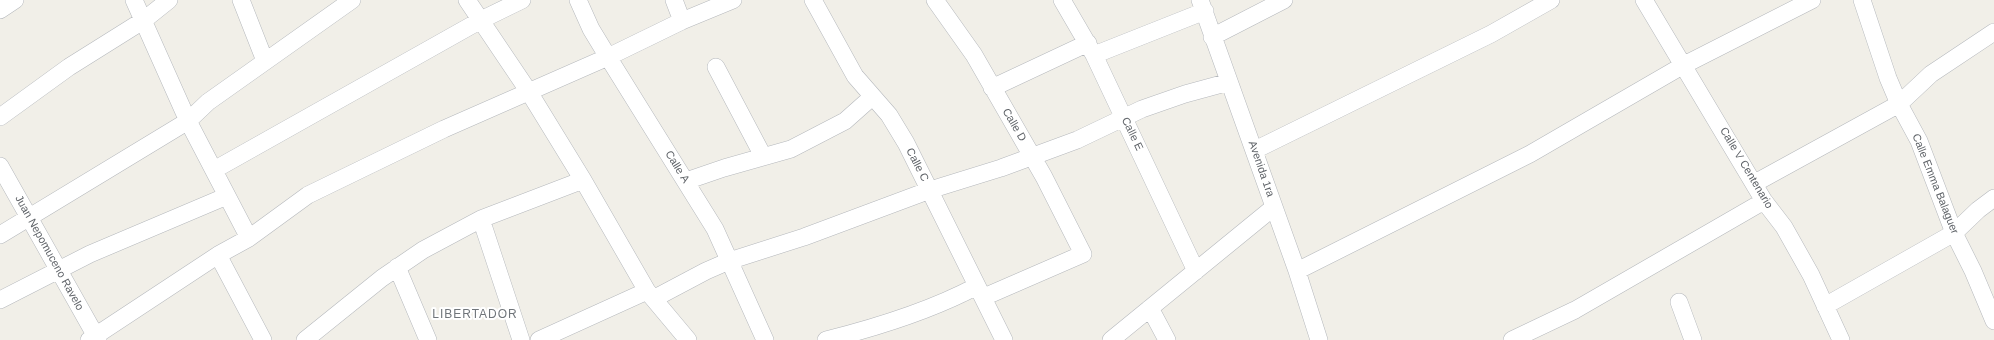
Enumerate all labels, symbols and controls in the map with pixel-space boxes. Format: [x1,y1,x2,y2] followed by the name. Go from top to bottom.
[999,106,1029,144] street label: Calle D
[1118,115,1146,153] street label: Calle E
[1717,125,1775,211] street label: Calle V Centenario
[1909,132,1961,236] street label: Calle Emma Balaguer
[1245,139,1277,199] street label: Avenida 1ra
[903,146,931,184] street label: Calle C
[662,148,692,186] street label: Calle A
[12,193,86,313] street label: Juan Nepomuceno Ravelo
[432,308,518,322] district label: LIBERTADOR

